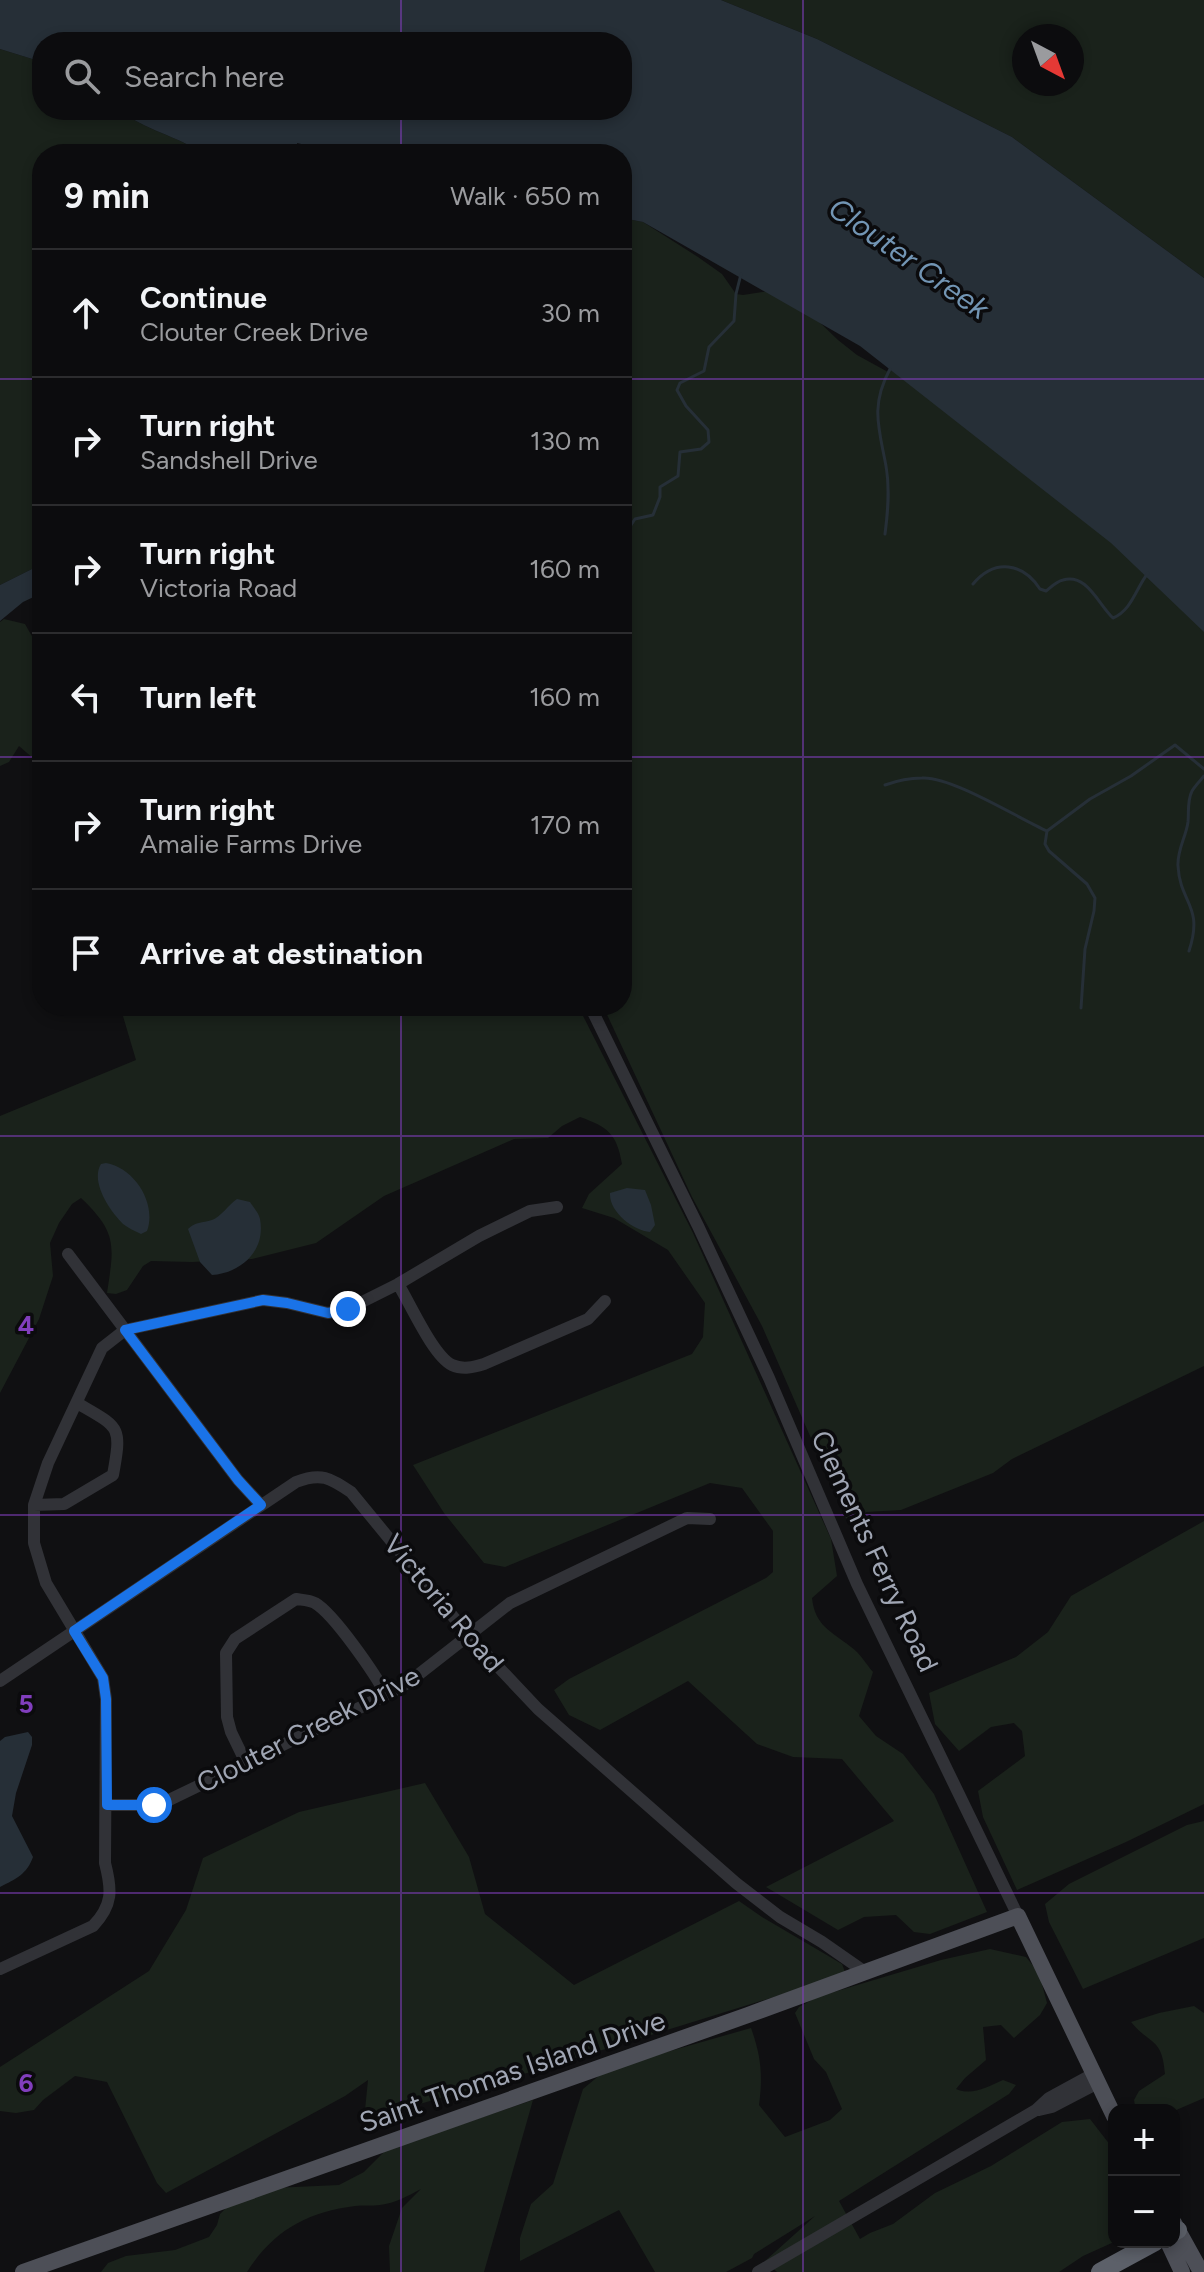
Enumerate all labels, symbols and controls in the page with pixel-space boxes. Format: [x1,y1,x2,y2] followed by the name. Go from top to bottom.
[1012,24,1084,96] north arrow
[32,32,632,120] search box
[60,54,104,98] icon: search
[124,58,284,95] text: Search here
[64,176,150,217] text: 9 min
[450,180,600,212] text: Walk · 650 m
[822,189,997,328] water label: Clouter Creek
[140,279,267,316] text: Continue
[64,291,108,335] icon: ahead
[541,297,600,329] text: 30 m
[140,316,368,348] text: Clouter Creek Drive
[140,407,275,444] text: Turn right
[64,419,108,463] icon: right
[530,425,600,457] text: 130 m
[140,444,318,476] text: Sandshell Drive
[140,535,275,572] text: Turn right
[64,547,108,591] icon: right
[529,553,600,585] text: 160 m
[140,572,297,604] text: Victoria Road
[64,675,108,719] icon: left
[140,679,257,716] text: Turn left
[529,681,600,713] text: 160 m
[140,791,275,828] text: Turn right
[64,803,108,847] icon: right
[530,809,600,841] text: 170 m
[140,828,362,860] text: Amalie Farms Drive
[64,931,108,975] icon: arrive
[140,935,423,972] text: Arrive at destination
[330,1291,366,1327] route end
[18,1309,34,1341] text: 4
[804,1425,946,1677] street label: Clements Ferry Road
[377,1527,511,1679] street label: Victoria Road
[191,1658,425,1800] street label: Clouter Creek Drive
[18,1688,34,1720] text: 5
[136,1787,172,1823] route start
[355,2003,669,2139] street label: Saint Thomas Island Drive
[18,2067,34,2099] text: 6
[1108,2104,1180,2248] map controls
[1108,2104,1180,2176] button: +
[1108,2176,1180,2248] button: −

